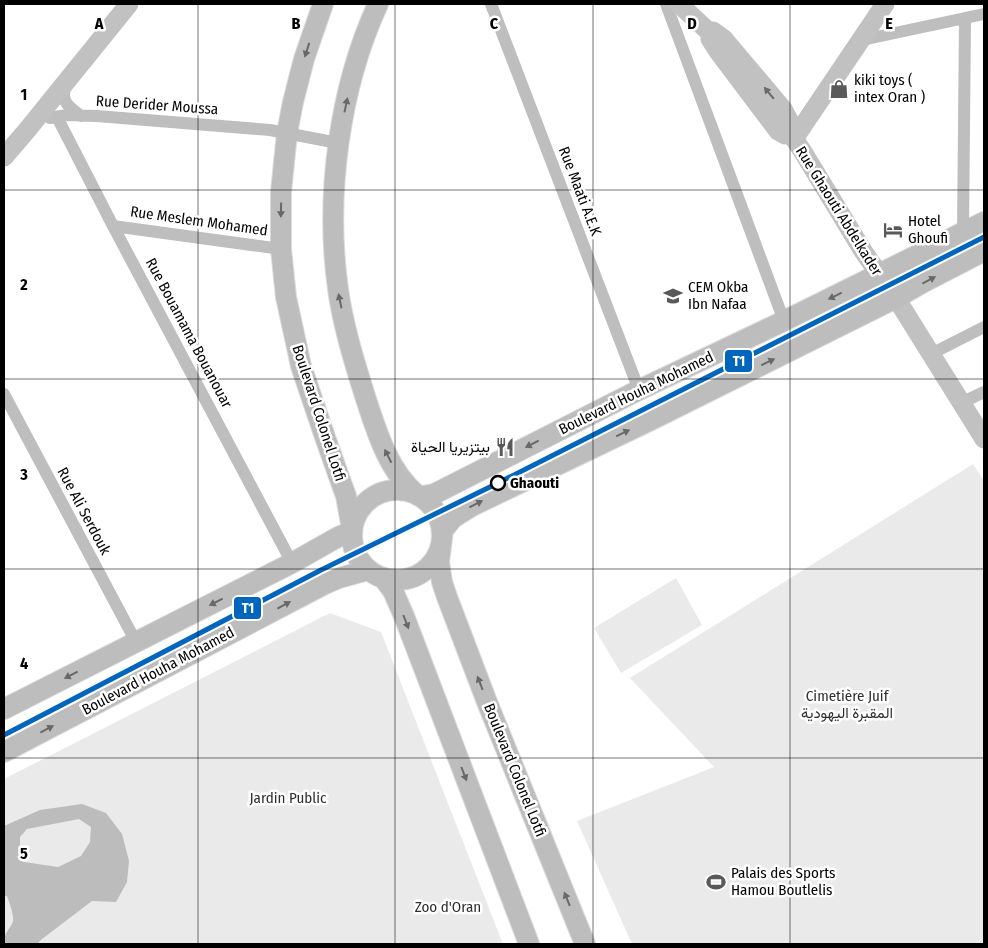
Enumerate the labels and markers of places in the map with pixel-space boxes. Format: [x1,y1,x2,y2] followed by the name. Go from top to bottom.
[854,71,925,106] place label: kiki toys ( intex Oran )
[828,78,850,100] shop icon: kiki toys ( intex Oran )
[908,212,948,247] place label: Hotel Ghoufi
[882,219,904,241] hotel icon: Hotel Ghoufi
[688,278,748,313] place label: CEM Okba Ibn Nafaa
[662,285,684,307] school or university icon: CEM Okba Ibn Nafaa
[494,436,516,458] restaurant icon: بيتزيريا الحياة
[411,438,490,456] place label: بيتزيريا الحياة
[510,474,559,492] place label: Ghaouti
[490,475,506,491] marker: Ghaouti
[731,864,835,899] place label: Palais des Sports Hamou Boutlelis
[705,871,727,893] sports icon: Palais des Sports Hamou Boutlelis

